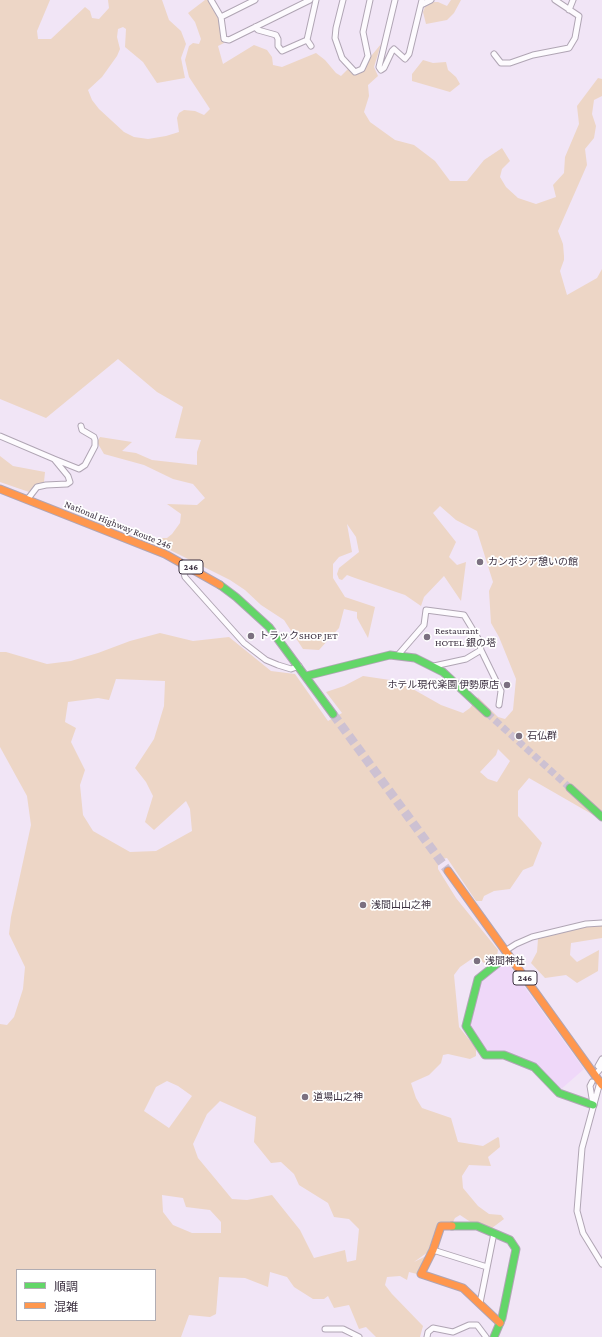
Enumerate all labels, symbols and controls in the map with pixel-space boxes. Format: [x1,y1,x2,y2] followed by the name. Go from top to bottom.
[63,498,173,552] street label: National Highway Route 246
[488,556,578,568] place label: カンボジア憩いの館
[475,557,485,567] marker: カンボジア憩いの館
[179,560,203,574] road number: 246
[435,625,496,648] place label: Restaurant HOTEL 銀の塔
[259,630,338,642] place label: トラックSHOP JET
[246,631,256,641] marker: トラックSHOP JET
[422,632,432,642] marker: Restaurant HOTEL 銀の塔
[387,679,499,691] place label: ホテル現代楽園 伊勢原店
[502,680,512,690] marker: ホテル現代楽園 伊勢原店
[527,730,557,742] place label: 石仏群
[514,731,524,741] marker: 石仏群
[371,899,431,911] place label: 浅間山山之神
[358,900,368,910] marker: 浅間山山之神
[485,955,525,967] place label: 浅間神社
[472,956,482,966] marker: 浅間神社
[513,971,537,985] road number: 246
[313,1091,363,1103] place label: 道場山之神
[300,1092,310,1102] marker: 道場山之神
[16,1269,156,1321] legend
[54,1280,78,1294] text: 順調
[54,1300,78,1314] text: 混雑

